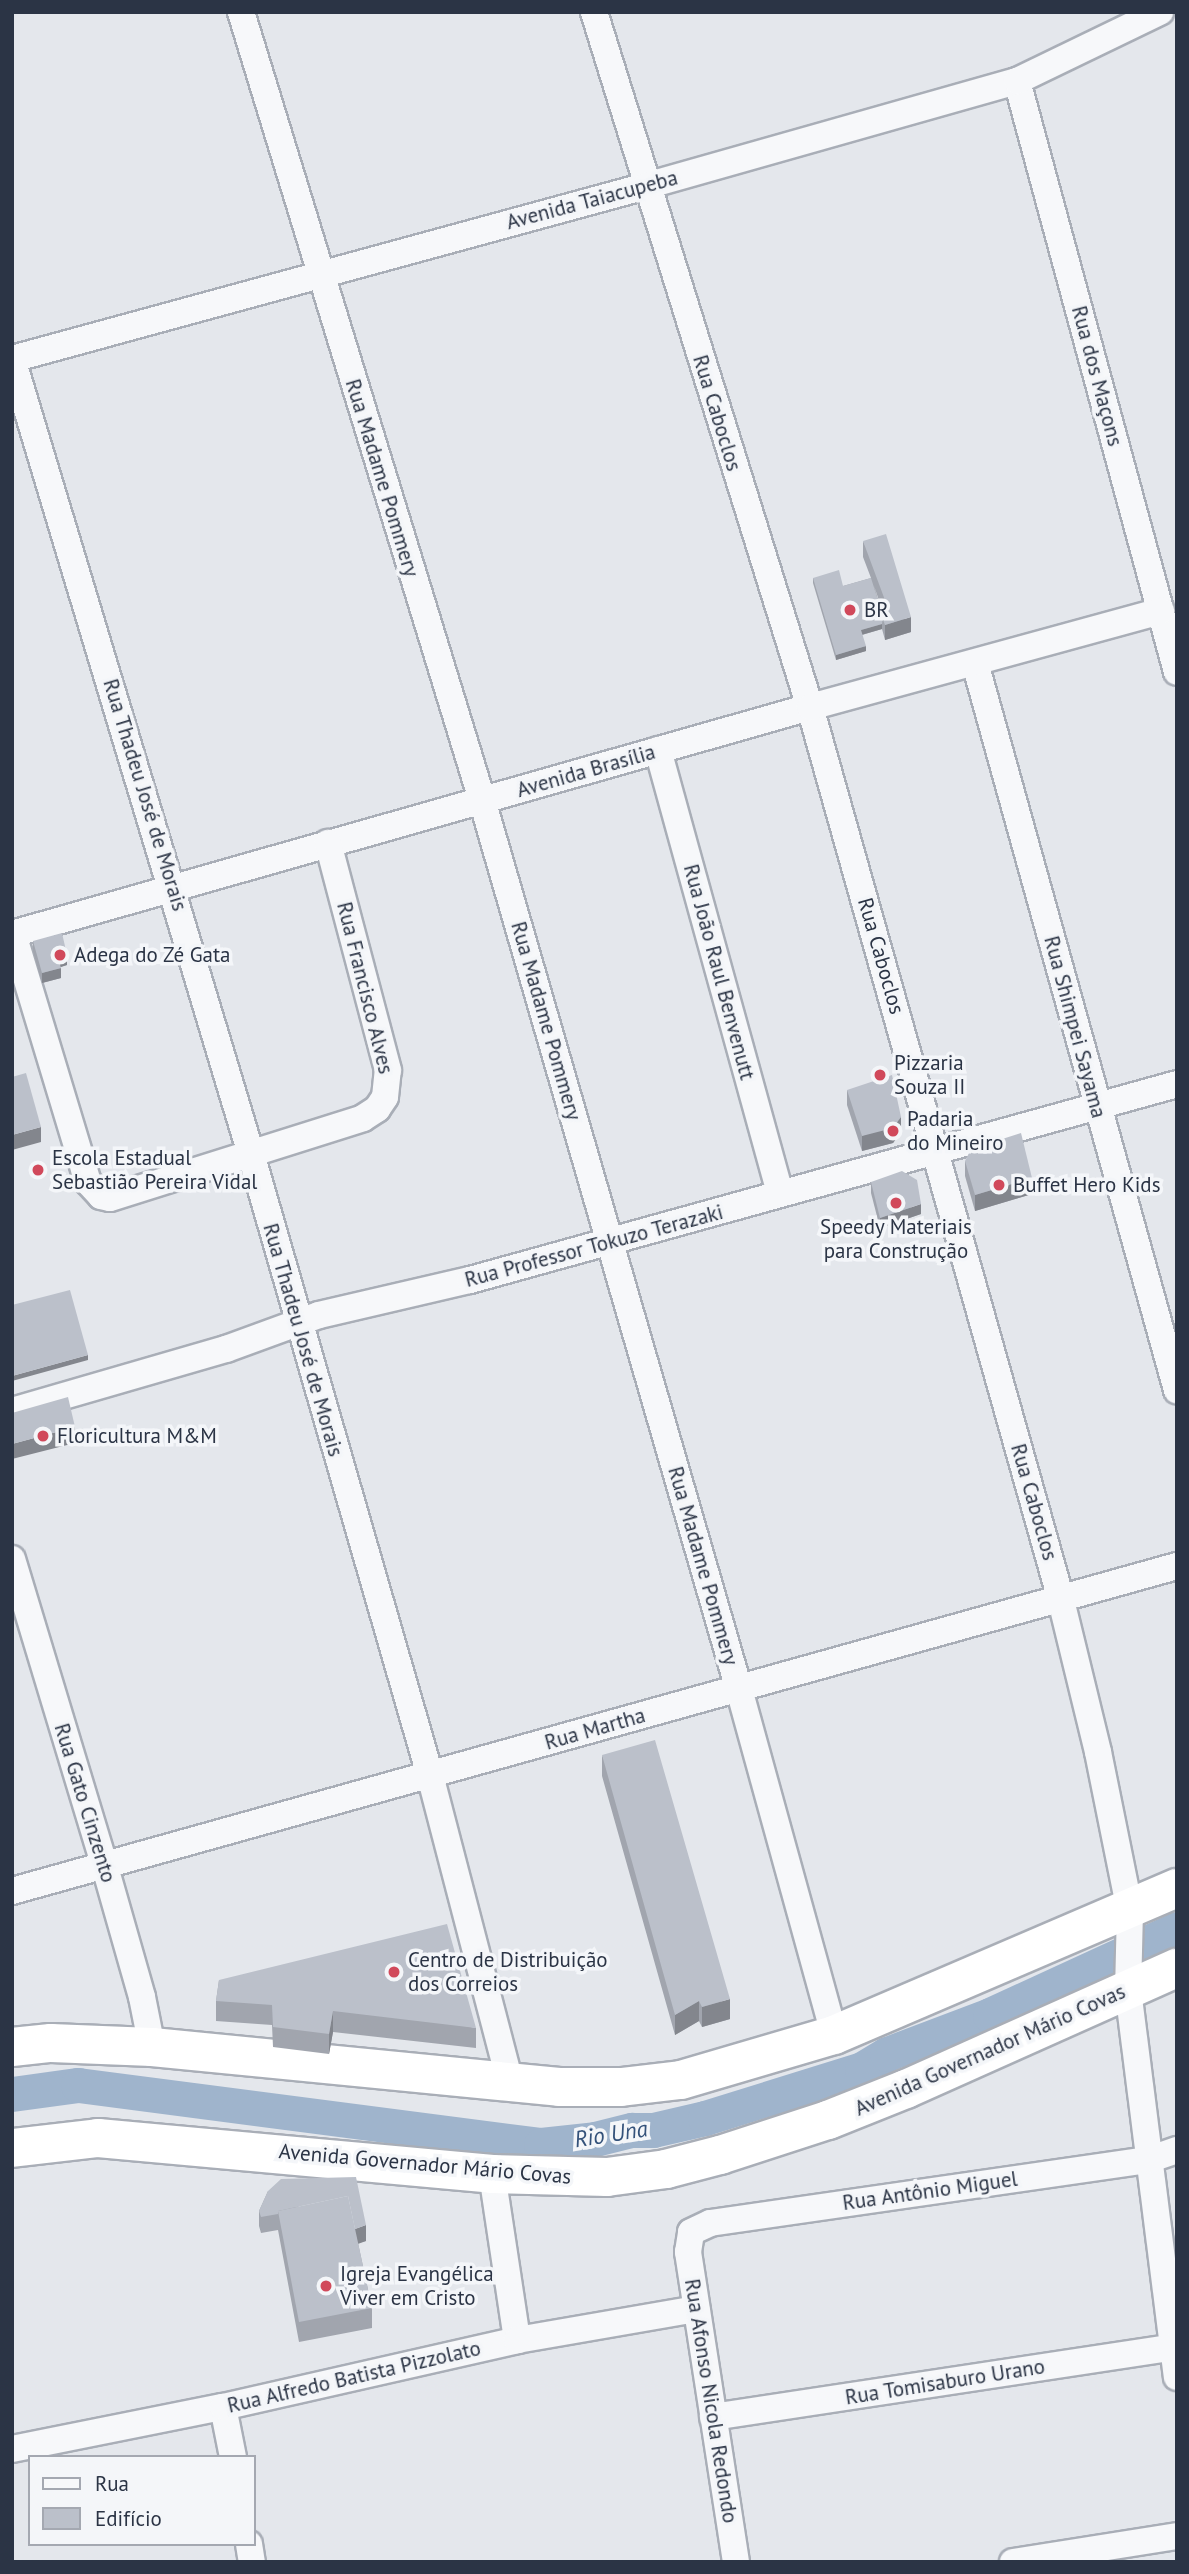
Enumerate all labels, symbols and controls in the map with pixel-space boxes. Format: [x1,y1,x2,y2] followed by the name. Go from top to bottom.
[503,165,681,235] street label: Avenida Taiacupeba
[1066,303,1128,449] street label: Rua dos Maçons
[687,352,747,474] street label: Rua Caboclos
[340,376,424,580] street label: Rua Madame Pommery
[864,597,889,623] place label: BR
[842,602,858,618] marker: BR
[98,676,192,914] street label: Rua Thadeu José de Morais
[514,739,658,803] street label: Avenida Brasília
[678,861,760,1083] street label: Rua João Raul Benvenutt
[852,895,910,1017] street label: Rua Caboclos
[331,899,399,1077] street label: Rua Francisco Alves
[506,919,586,1123] street label: Rua Madame Pommery
[1039,933,1111,1121] street label: Rua Shimpei Sayama
[74,942,231,968] place label: Adega do Zé Gata
[52,947,68,963] marker: Adega do Zé Gata
[894,1050,965,1100] place label: Pizzaria Souza II
[872,1067,888,1083] marker: Pizzaria Souza II
[907,1106,1004,1156] place label: Padaria do Mineiro
[885,1123,901,1139] marker: Padaria do Mineiro
[52,1145,258,1195] place label: Escola Estadual Sebastião Pereira Vidal
[30,1162,46,1178] marker: Escola Estadual Sebastião Pereira Vidal
[1013,1172,1161,1198] place label: Buffet Hero Kids
[991,1177,1007,1193] marker: Buffet Hero Kids
[888,1195,904,1211] marker: Speedy Materiais para Construção
[461,1199,727,1293] street label: Rua Professor Tokuzo Terazaki
[820,1214,972,1264] place label: Speedy Materiais para Construção
[258,1220,348,1460] street label: Rua Thadeu José de Morais
[57,1423,217,1449] place label: Floricultura M&M
[35,1428,51,1444] marker: Floricultura M&M
[1005,1441,1063,1563] street label: Rua Caboclos
[663,1464,743,1668] street label: Rua Madame Pommery
[542,1703,648,1755] street label: Rua Martha
[49,1720,121,1886] street label: Rua Gato Cinzento
[408,1947,608,1997] place label: Centro de Distribuição dos Correios
[386,1964,402,1980] marker: Centro de Distribuição dos Correios
[851,1979,1129,2121] street label: Avenida Governador Mário Covas
[572,2115,650,2153] water label: Rio Una
[278,2139,572,2189] street label: Avenida Governador Mário Covas
[841,2166,1019,2216] street label: Rua Antônio Miguel
[340,2261,494,2311] place label: Igreja Evangélica Viver em Cristo
[679,2277,743,2525] street label: Rua Afonso Nicola Redondo
[318,2278,334,2294] marker: Igreja Evangélica Viver em Cristo
[225,2335,483,2419] street label: Rua Alfredo Batista Pizzolato
[843,2354,1047,2410] street label: Rua Tomisaburo Urano
[28,2455,256,2546] legend
[95,2470,129,2497] text: Rua
[95,2505,162,2532] text: Edifício

